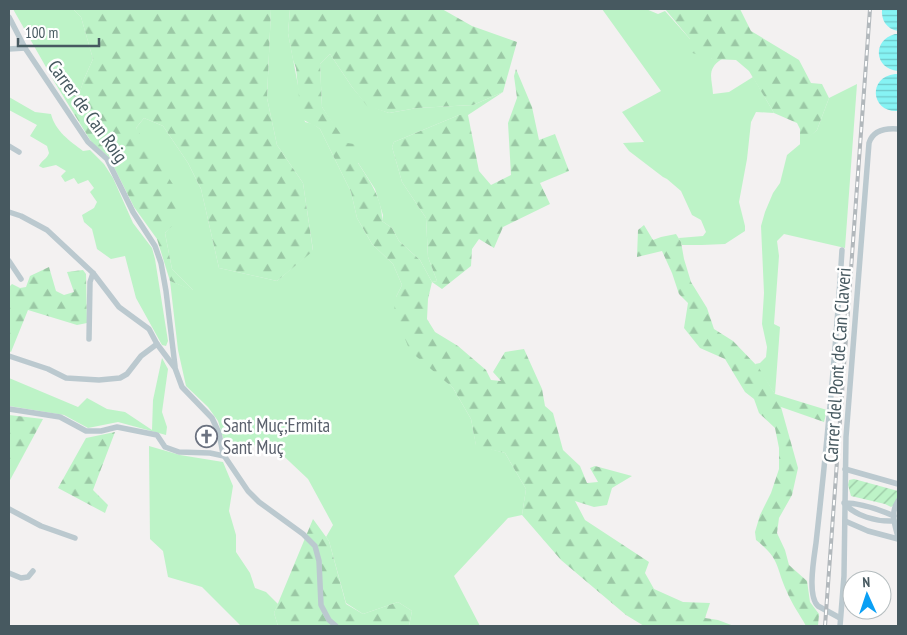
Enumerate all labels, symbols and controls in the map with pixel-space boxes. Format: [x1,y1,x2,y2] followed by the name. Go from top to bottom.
[18,15,99,47] scale bar
[25,23,58,42] text: 100 m
[43,55,133,167] street label: Carrer de Can Roig
[818,267,856,463] street label: Carrer del Pont de Can Claveri
[223,413,330,459] place label: Sant Muç;Ermita Sant Muç
[195,424,219,448] church icon: Sant Muç;Ermita Sant Muç
[842,570,892,620] north arrow
[862,573,871,591] text: N

